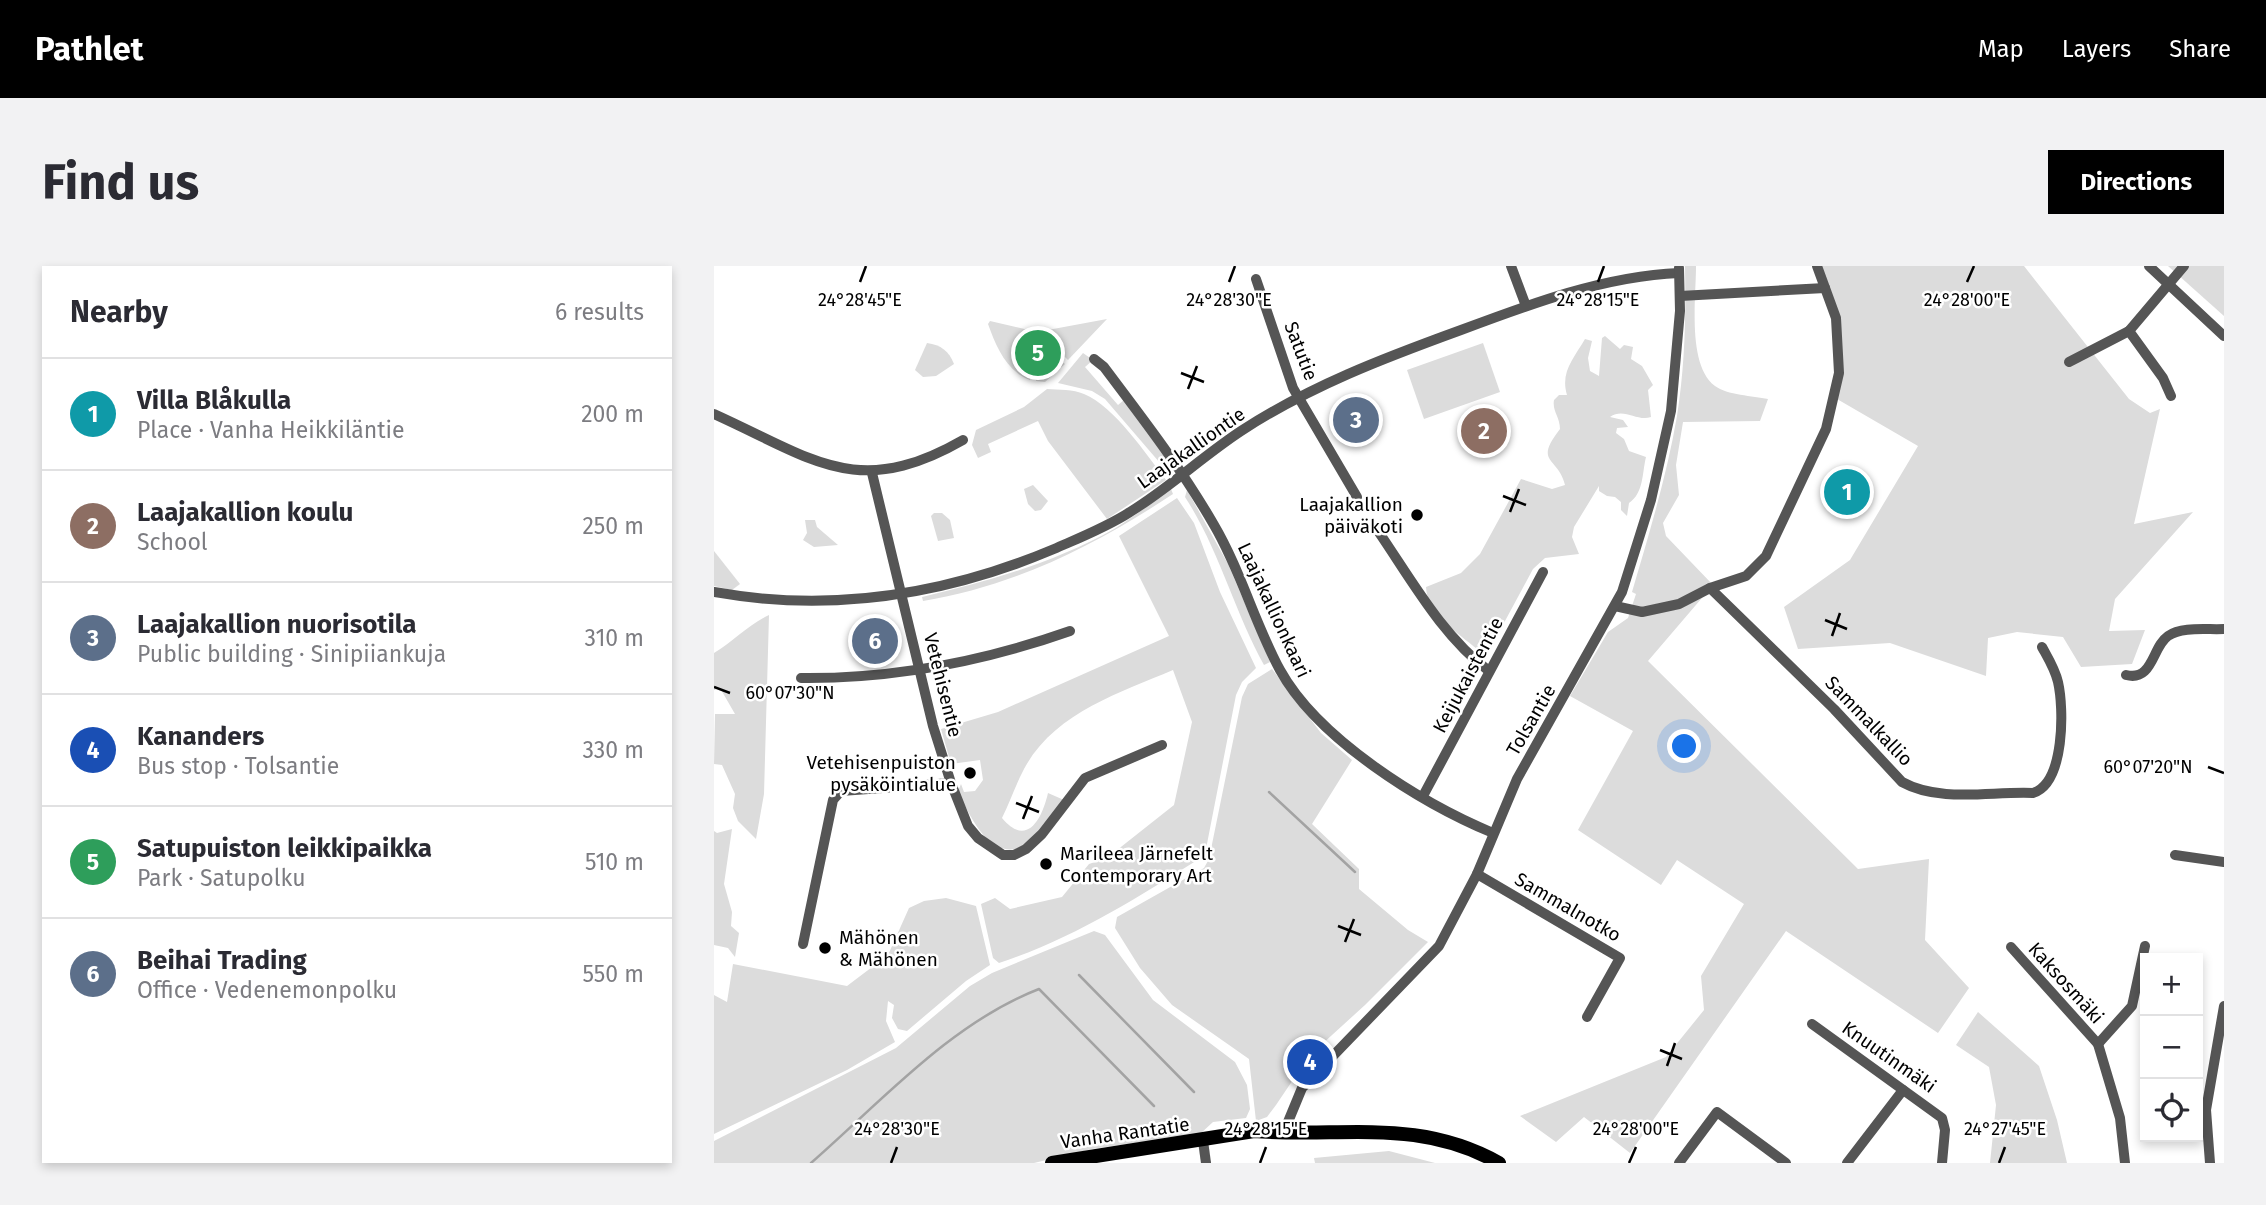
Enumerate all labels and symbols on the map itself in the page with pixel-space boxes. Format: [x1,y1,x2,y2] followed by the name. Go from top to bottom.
[818,289,902,311] text: 24°28'45"E
[1186,289,1272,311] text: 24°28'30"E
[1557,289,1640,311] text: 24°28'15"E
[1924,289,2010,311] text: 24°28'00"E
[1279,318,1323,384] street label: Satutie
[1015,327,1061,379] pin: 5
[1333,394,1379,446] pin: 3
[1133,402,1249,494] street label: Laajakalliontie
[1461,405,1507,457] pin: 2
[1824,466,1870,518] pin: 1
[1299,493,1403,538] place label: Laajakallion päiväkoti
[1409,507,1425,523] marker: Laajakallion päiväkoti
[1233,539,1315,681] street label: Laajakallionkaari
[1428,613,1508,737] street label: Keijukaistentie
[852,615,898,667] pin: 6
[919,630,967,740] street label: Vetehisentie
[1820,671,1918,771] street label: Sammalkallio
[1501,680,1561,760] street label: Tolsantie
[745,682,835,704] text: 60°07'30"N
[1667,729,1701,763] your location
[806,751,956,796] place label: Vetehisenpuiston pysäköintialue
[2103,756,2193,778] text: 60°07'20"N
[962,765,978,781] marker: Vetehisenpuiston pysäköintialue
[1060,842,1213,887] place label: Marileea Järnefelt Contemporary Art
[1038,856,1054,872] marker: Marileea Järnefelt Contemporary Art
[1511,867,1625,947] street label: Sammalnotko
[839,926,938,971] place label: Mähönen & Mähönen
[2023,938,2109,1028] street label: Kaksosmäki
[817,940,833,956] marker: Mähönen & Mähönen
[1838,1016,1940,1098] street label: Knuutinmäki
[1287,1036,1333,1088] pin: 4
[1059,1113,1191,1153] street label: Vanha Rantatie
[854,1118,940,1140] text: 24°28'30"E
[1225,1118,1308,1140] text: 24°28'15"E
[1593,1118,1679,1140] text: 24°28'00"E
[1964,1118,2046,1140] text: 24°27'45"E

